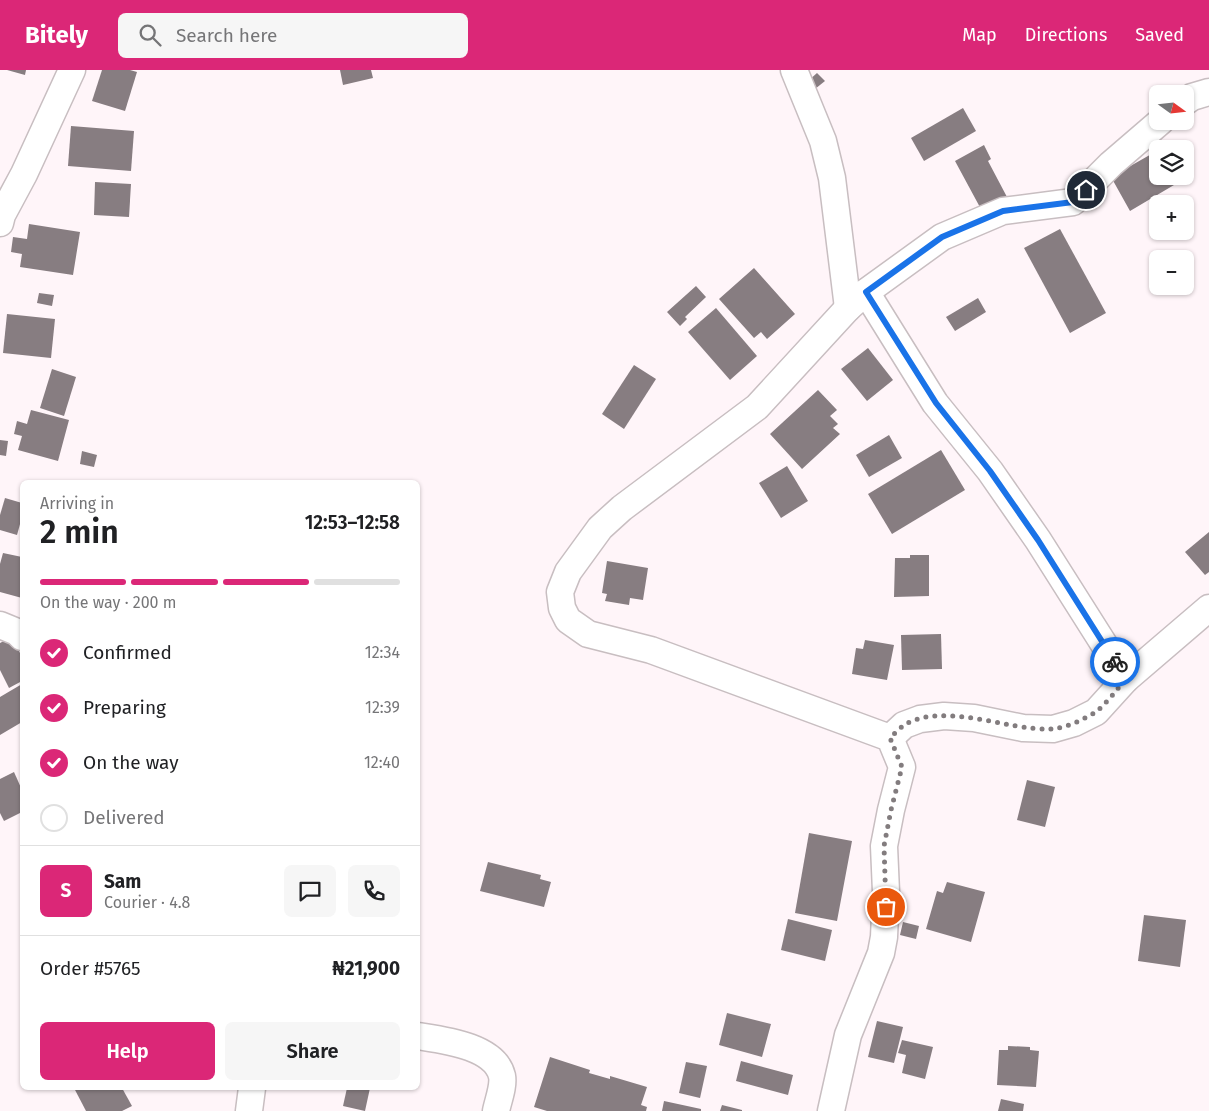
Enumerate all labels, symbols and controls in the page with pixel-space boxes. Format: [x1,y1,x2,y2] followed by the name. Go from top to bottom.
[118,13,468,58] search box
[25,21,88,49] text: Bitely
[136,21,164,49] icon: search
[176,24,277,47] text: Search here
[962,24,997,46] text: Map
[1025,24,1107,46] text: Directions
[1135,24,1184,46] text: Saved
[1149,85,1194,130] north arrow
[1149,85,1194,295] map controls
[1149,140,1194,185] button: layers
[1065,169,1107,211] pin
[1072,176,1100,204] icon: home
[1149,195,1194,240] button: +
[1149,250,1194,295] button: −
[40,494,114,513] text: Arriving in
[305,511,400,534] text: 12:53–12:58
[40,513,119,551] text: 2 min
[40,593,176,612] text: On the way · 200 m
[1090,637,1140,687] courier
[40,639,68,667] icon: check
[83,641,172,664] text: Confirmed
[365,643,400,662] text: 12:34
[1101,648,1129,676] icon: bike
[40,694,68,722] icon: check
[83,696,166,719] text: Preparing
[365,698,400,717] text: 12:39
[40,749,68,777] icon: check
[83,751,179,774] text: On the way
[364,753,400,772] text: 12:40
[83,806,165,829] text: Delivered
[284,865,336,917] button: chat
[348,865,400,917] button: phone
[104,870,141,893] text: Sam
[61,879,71,902] text: S
[865,886,907,928] pin
[104,893,190,912] text: Courier · 4.8
[872,893,900,921] icon: bag
[40,957,140,980] text: Order #5765
[332,957,400,980] text: ₦21,900
[40,1022,215,1080] button: Help
[225,1022,400,1080] button: Share

